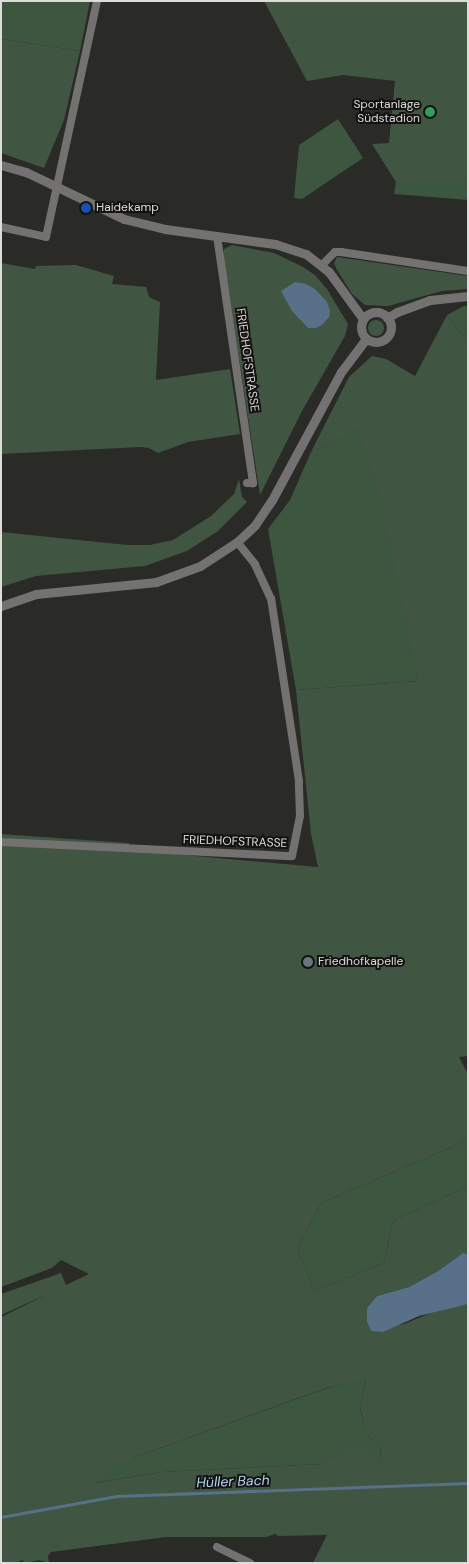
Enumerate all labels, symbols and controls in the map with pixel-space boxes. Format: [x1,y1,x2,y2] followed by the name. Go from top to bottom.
[353,98,420,126] place label: Sportanlage Südstadion
[424,106,436,118] marker: Sportanlage Südstadion
[96,201,159,215] place label: Haidekamp
[80,202,92,214] marker: Haidekamp
[233,307,261,413] street label: FRIEDHOFSTRASSE
[183,833,287,851] street label: FRIEDHOFSTRASSE
[318,955,403,969] place label: Friedhofkapelle
[302,956,314,968] marker: Friedhofkapelle
[196,1471,270,1491] water label: Hüller Bach

